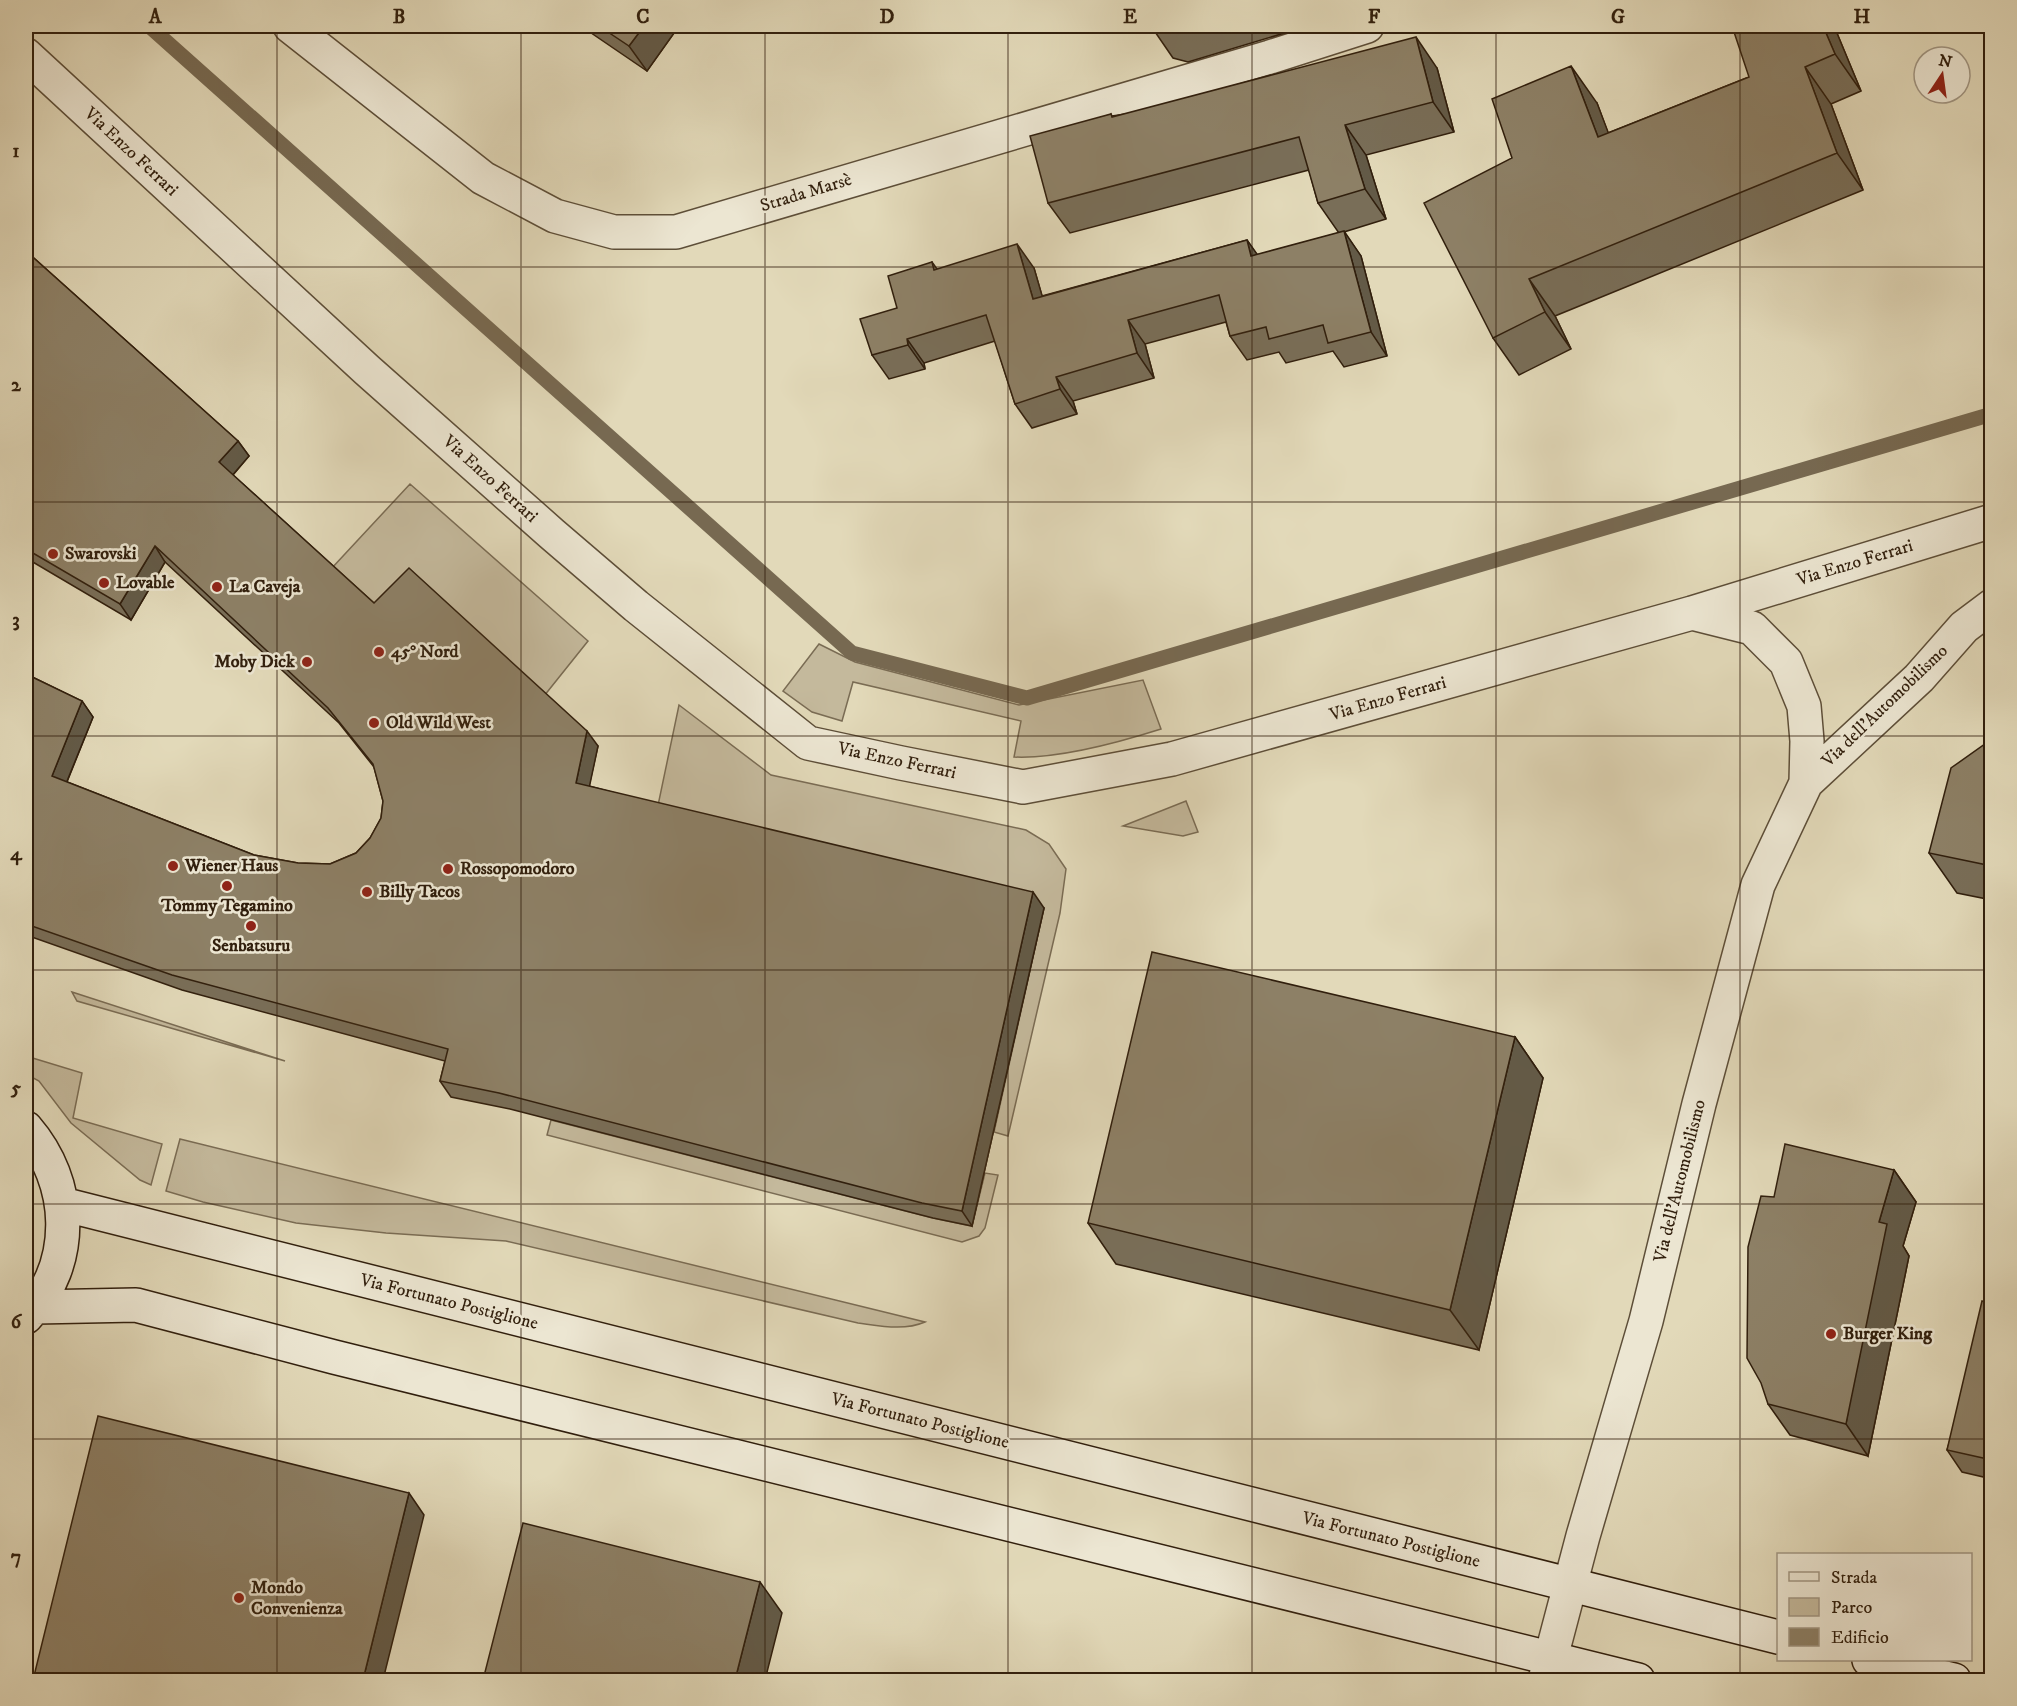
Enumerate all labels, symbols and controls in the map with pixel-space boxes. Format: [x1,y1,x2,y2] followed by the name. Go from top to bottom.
[148,5,163,30] text: A
[393,5,405,30] text: B
[636,5,650,30] text: C
[880,5,895,30] text: D
[1123,5,1137,30] text: E
[1368,5,1381,30] text: F
[1611,5,1625,30] text: G
[1854,5,1871,30] text: H
[1912,45,1972,105] north arrow
[1936,50,1954,73] text: N
[79,102,183,201] street label: Via Enzo Ferrari
[12,139,20,164] text: 1
[758,169,854,217] street label: Strada Marsè
[11,373,22,398] text: 2
[437,430,542,527] street label: Via Enzo Ferrari
[1793,535,1916,591] street label: Via Enzo Ferrari
[65,543,137,565] place label: Swarovski
[46,547,60,561] marker: Swarovski
[116,572,175,594] place label: Lovable
[97,576,111,590] marker: Lovable
[229,576,301,598] place label: La Caveja
[210,580,224,594] marker: La Caveja
[12,608,20,633] text: 3
[1817,640,1953,773] street label: Via dell'Automobilismo
[390,641,460,663] place label: 45° Nord
[372,645,386,659] marker: 45° Nord
[215,651,296,673] place label: Moby Dick
[300,655,314,669] marker: Moby Dick
[1326,672,1449,726] street label: Via Enzo Ferrari
[386,712,491,734] place label: Old Wild West
[367,716,381,730] marker: Old Wild West
[835,738,958,784] street label: Via Enzo Ferrari
[10,842,23,867] text: 4
[184,855,278,877] place label: Wiener Haus
[460,858,575,880] place label: Rossopomodoro
[166,859,180,873] marker: Wiener Haus
[441,862,455,876] marker: Rossopomodoro
[220,879,234,893] marker: Tommy Tegamino
[379,881,460,903] place label: Billy Tacos
[360,885,374,899] marker: Billy Tacos
[160,895,293,917] place label: Tommy Tegamino
[244,919,258,933] marker: Senbatsuru
[212,935,290,957] place label: Senbatsuru
[10,1076,21,1101] text: 5
[1649,1097,1711,1266] street label: Via dell'Automobilismo
[357,1269,540,1335] street label: Via Fortunato Postiglione
[11,1310,23,1335] text: 6
[1843,1323,1933,1345] place label: Burger King
[1824,1327,1838,1341] marker: Burger King
[828,1388,1011,1454] street label: Via Fortunato Postiglione
[1299,1507,1482,1573] street label: Via Fortunato Postiglione
[11,1545,21,1570] text: 7
[1777,1553,1972,1661] legend
[1831,1567,1878,1589] text: Strada
[251,1577,343,1620] place label: Mondo Convenienza
[232,1591,246,1605] marker: Mondo Convenienza
[1831,1597,1872,1619] text: Parco
[1831,1627,1889,1649] text: Edificio

